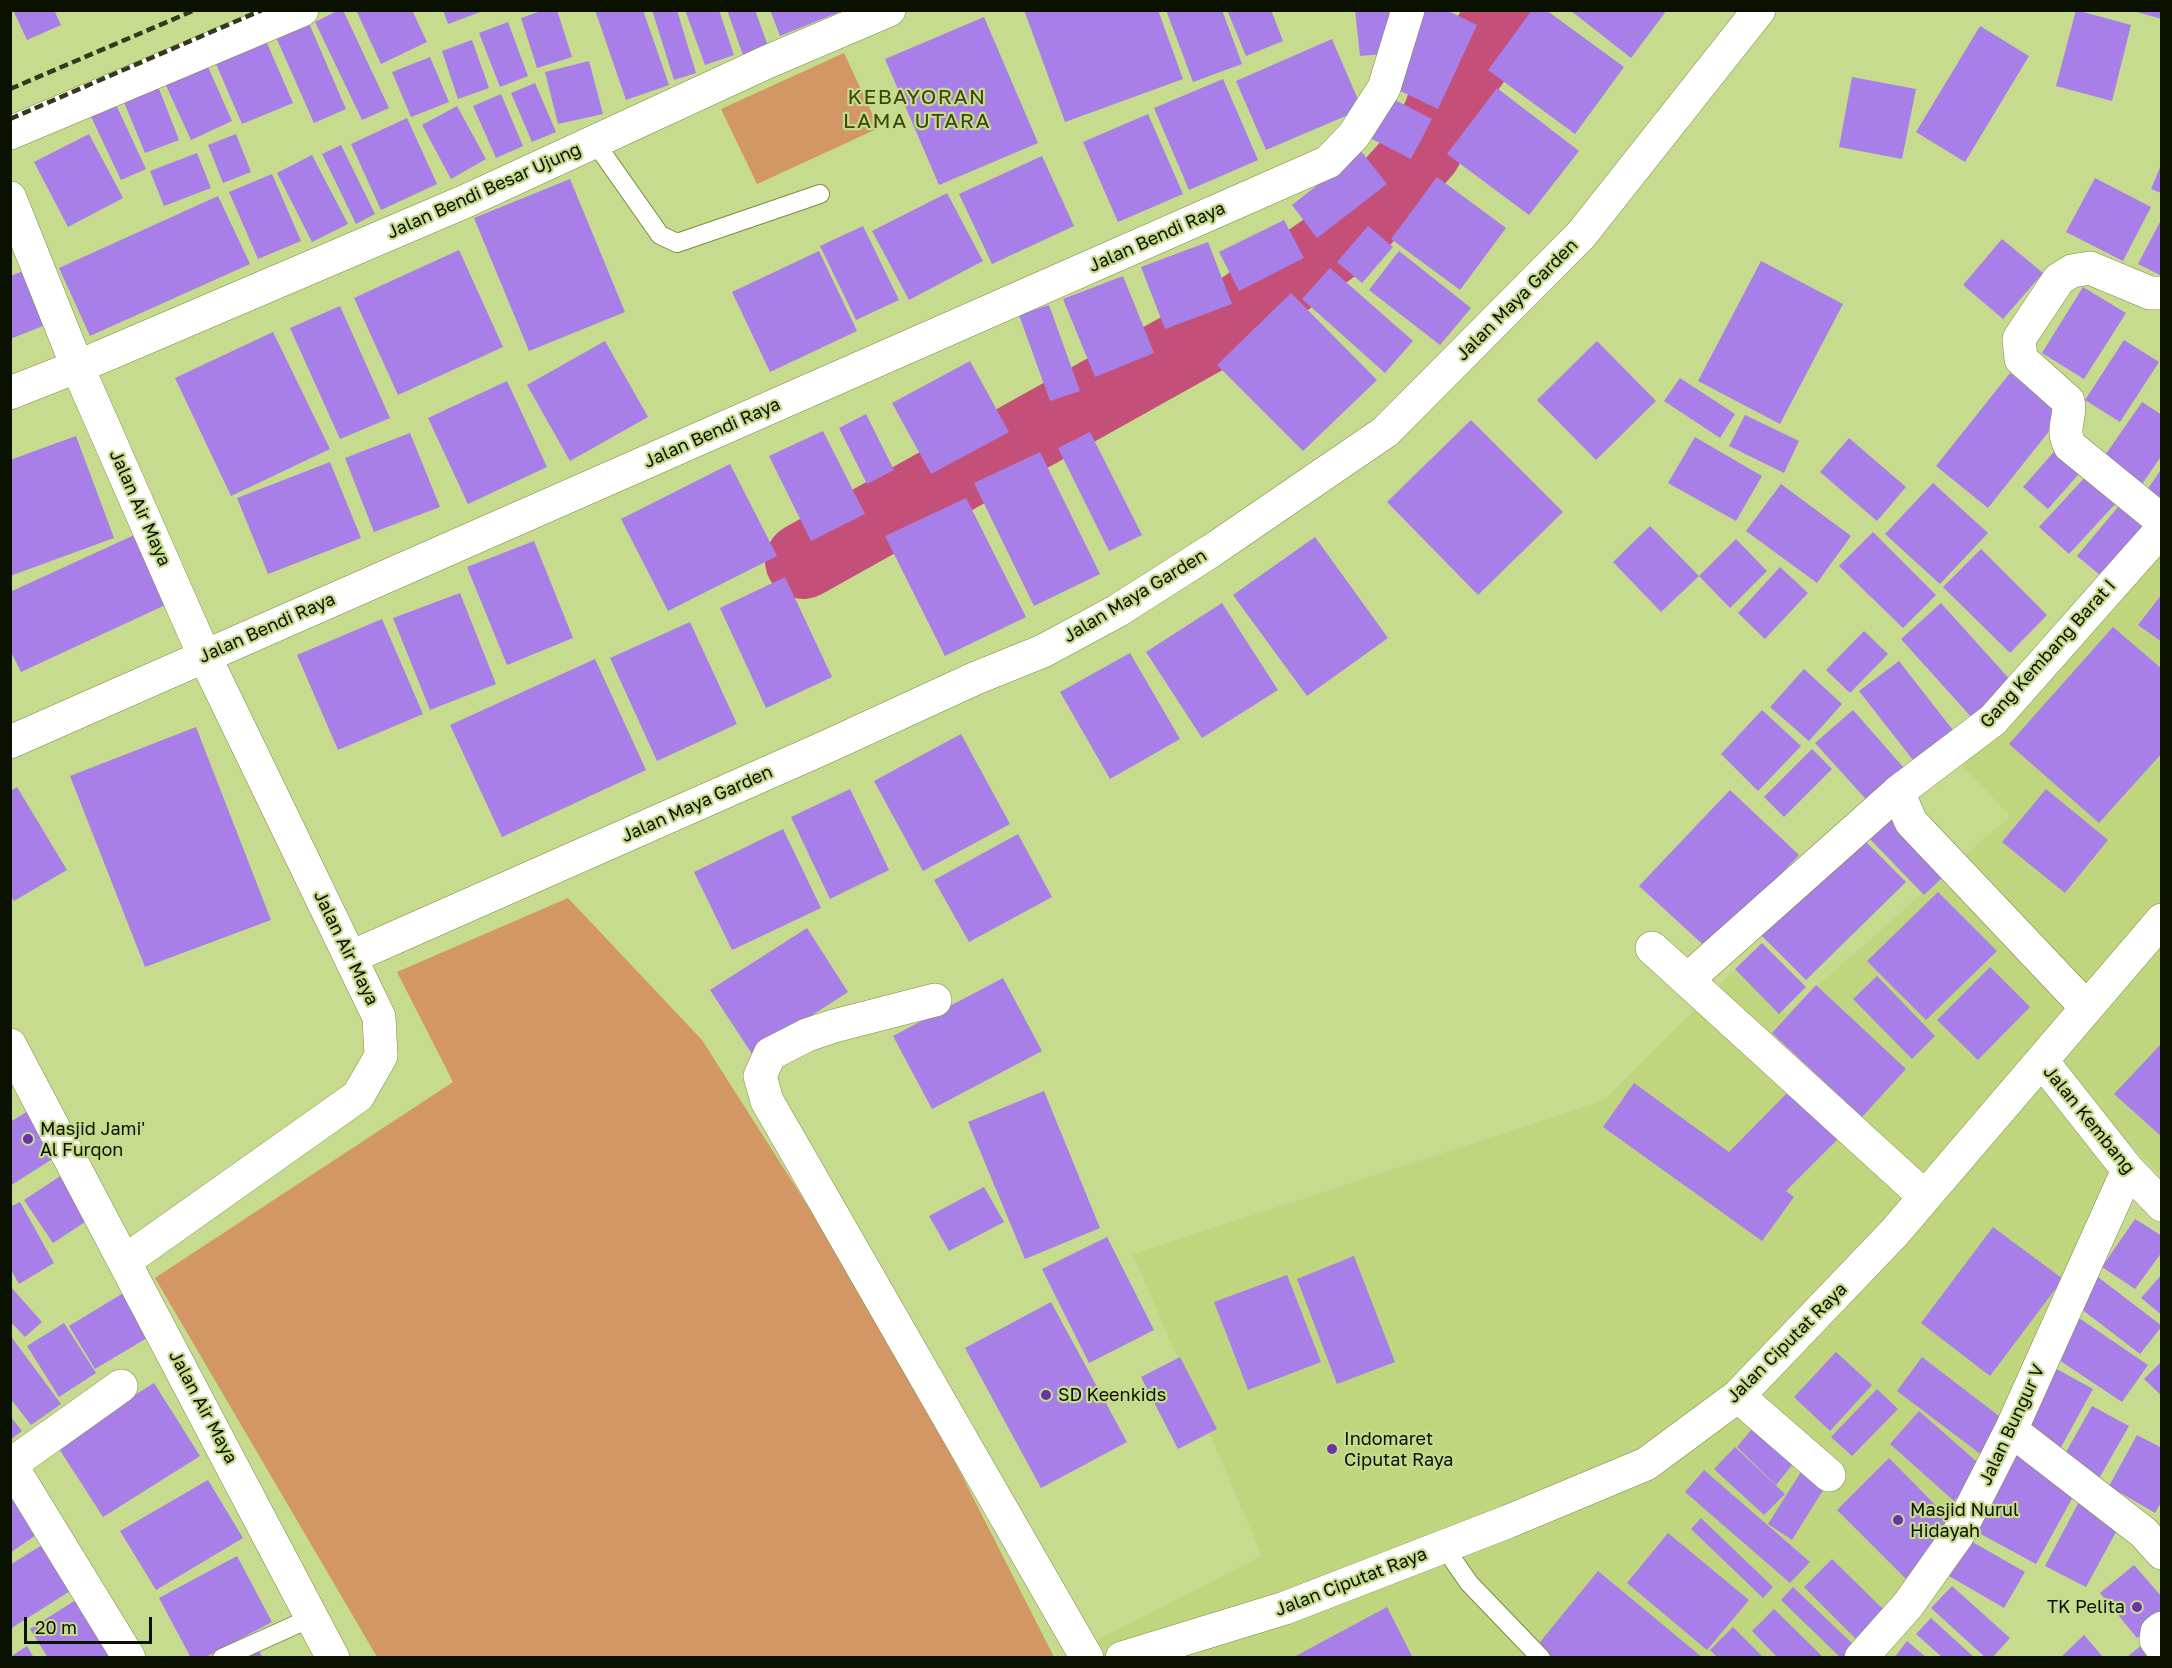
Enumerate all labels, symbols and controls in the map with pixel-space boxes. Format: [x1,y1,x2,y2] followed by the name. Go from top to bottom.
[843,84,991,134] district label: KEBAYORAN LAMA UTARA
[384,138,584,244] street label: Jalan Bendi Besar Ujung
[1085,197,1229,277] street label: Jalan Bendi Raya
[1452,235,1582,365] street label: Jalan Maya Garden
[640,393,784,473] street label: Jalan Bendi Raya
[105,446,175,570] street label: Jalan Air Maya
[1059,545,1211,647] street label: Jalan Maya Garden
[1976,575,2120,733] street label: Gang Kembang Barat I
[195,588,339,668] street label: Jalan Bendi Raya
[618,761,776,847] street label: Jalan Maya Garden
[309,887,383,1009] street label: Jalan Air Maya
[2039,1061,2139,1179] street label: Jalan Kembang
[40,1118,145,1160] place label: Masjid Jami' Al Furqon
[21,1132,35,1146] marker: Masjid Jami' Al Furqon
[1722,1278,1852,1408] street label: Jalan Ciputat Raya
[164,1347,242,1467] street label: Jalan Air Maya
[1974,1361,2050,1489] street label: Jalan Bungur V
[1058,1384,1166,1406] place label: SD Keenkids
[1039,1388,1053,1402] marker: SD Keenkids
[1344,1428,1453,1470] place label: Indomaret Ciputat Raya
[1325,1442,1339,1456] marker: Indomaret Ciputat Raya
[1910,1499,2019,1541] place label: Masjid Nurul Hidayah
[1891,1513,1905,1527] marker: Masjid Nurul Hidayah
[1272,1543,1430,1621] street label: Jalan Ciputat Raya
[2047,1596,2125,1618] place label: TK Pelita
[2130,1600,2144,1614] marker: TK Pelita
[27,1605,154,1643] scale bar
[35,1616,77,1638] text: 20 m

